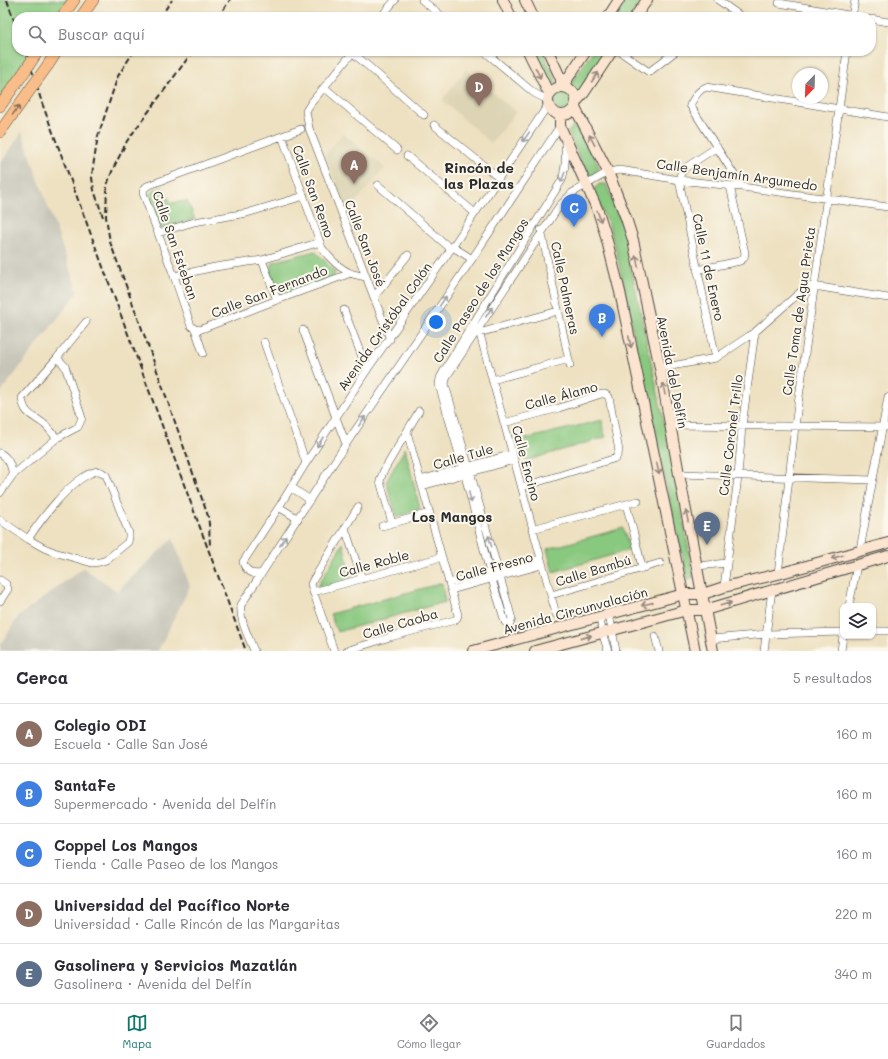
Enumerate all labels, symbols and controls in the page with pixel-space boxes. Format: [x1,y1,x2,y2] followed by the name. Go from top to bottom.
[12,12,876,56] search box
[26,23,48,45] icon: search
[58,24,145,44] text: Buscar aquí
[535,66,542,78] one-way arrow
[792,68,828,104] north arrow
[591,71,599,82] one-way arrow
[466,73,492,106] pin: D
[12,104,20,115] one-way arrow
[522,131,530,142] one-way arrow
[588,134,595,146] one-way arrow
[289,142,339,240] street label: Calle San Remo
[341,151,367,184] pin: A
[655,154,819,194] street label: Calle Benjamín Argumedo
[444,158,514,193] district label: Rincón de las Plazas
[558,171,566,183] one-way arrow
[149,188,203,302] street label: Calle San Esteban
[561,194,587,227] pin: C
[342,197,390,289] street label: Calle San José
[596,209,604,221] one-way arrow
[689,212,729,322] street label: Calle 11 de Enero
[428,214,532,366] street label: Calle Paseo de los Mangos
[778,225,818,397] street label: Calle Toma de Agua Prieta
[548,240,584,336] street label: Calle Palmeras
[633,255,641,268] one-way arrow
[333,259,435,393] street label: Avenida Cristóbal Colón
[208,261,330,321] street label: Calle San Fernando
[439,296,447,307] one-way arrow
[589,304,615,337] pin: B
[485,307,493,318] one-way arrow
[426,312,446,332] your location
[654,314,692,430] street label: Avenida del Delfín
[627,335,635,348] one-way arrow
[714,373,746,497] street label: Calle Coronel Trillo
[523,377,599,413] street label: Calle Álamo
[660,382,668,395] one-way arrow
[358,415,366,426] one-way arrow
[509,423,545,503] street label: Calle Encino
[316,436,324,447] one-way arrow
[431,439,495,473] street label: Calle Tule
[654,462,662,475] one-way arrow
[467,490,475,503] one-way arrow
[412,507,492,526] district label: Los Mangos
[683,510,691,523] one-way arrow
[694,512,720,545] pin: E
[486,535,493,548] one-way arrow
[279,536,287,547] one-way arrow
[337,546,411,580] street label: Calle Roble
[454,547,535,584] street label: Calle Fresno
[553,550,633,590] street label: Calle Bambú
[831,554,844,561] one-way arrow
[501,583,649,637] street label: Avenida Circunvalación
[719,600,732,607] one-way arrow
[640,601,653,609] one-way arrow
[840,603,876,639] map controls
[840,603,876,639] button: layers
[360,604,440,642] street label: Calle Caoba
[579,633,592,640] one-way arrow
[16,666,68,688] text: Cerca
[793,669,872,686] text: 5 resultados
[54,715,146,735] text: Colegio ODI
[24,725,34,742] text: A
[836,725,872,742] text: 160 m
[54,735,208,752] text: Escuela · Calle San José
[54,775,116,795] text: SantaFe
[25,785,33,802] text: B
[836,785,872,802] text: 160 m
[54,795,276,812] text: Supermercado · Avenida del Delfín
[54,835,198,855] text: Coppel Los Mangos
[24,845,34,862] text: C
[836,845,872,862] text: 160 m
[54,855,278,872] text: Tienda · Calle Paseo de los Mangos
[54,895,290,915] text: Universidad del Pacífico Norte
[24,905,34,922] text: D
[835,905,872,922] text: 220 m
[54,915,340,932] text: Universidad · Calle Rincón de las Margaritas
[54,955,297,975] text: Gasolinera y Servicios Mazatlán
[25,965,33,982] text: E
[834,965,872,982] text: 340 m
[54,975,251,992] text: Gasolinera · Avenida del Delfín
[123,1012,152,1051] tab: Mapa
[397,1012,461,1051] tab: Cómo llegar
[706,1012,765,1051] tab: Guardados

